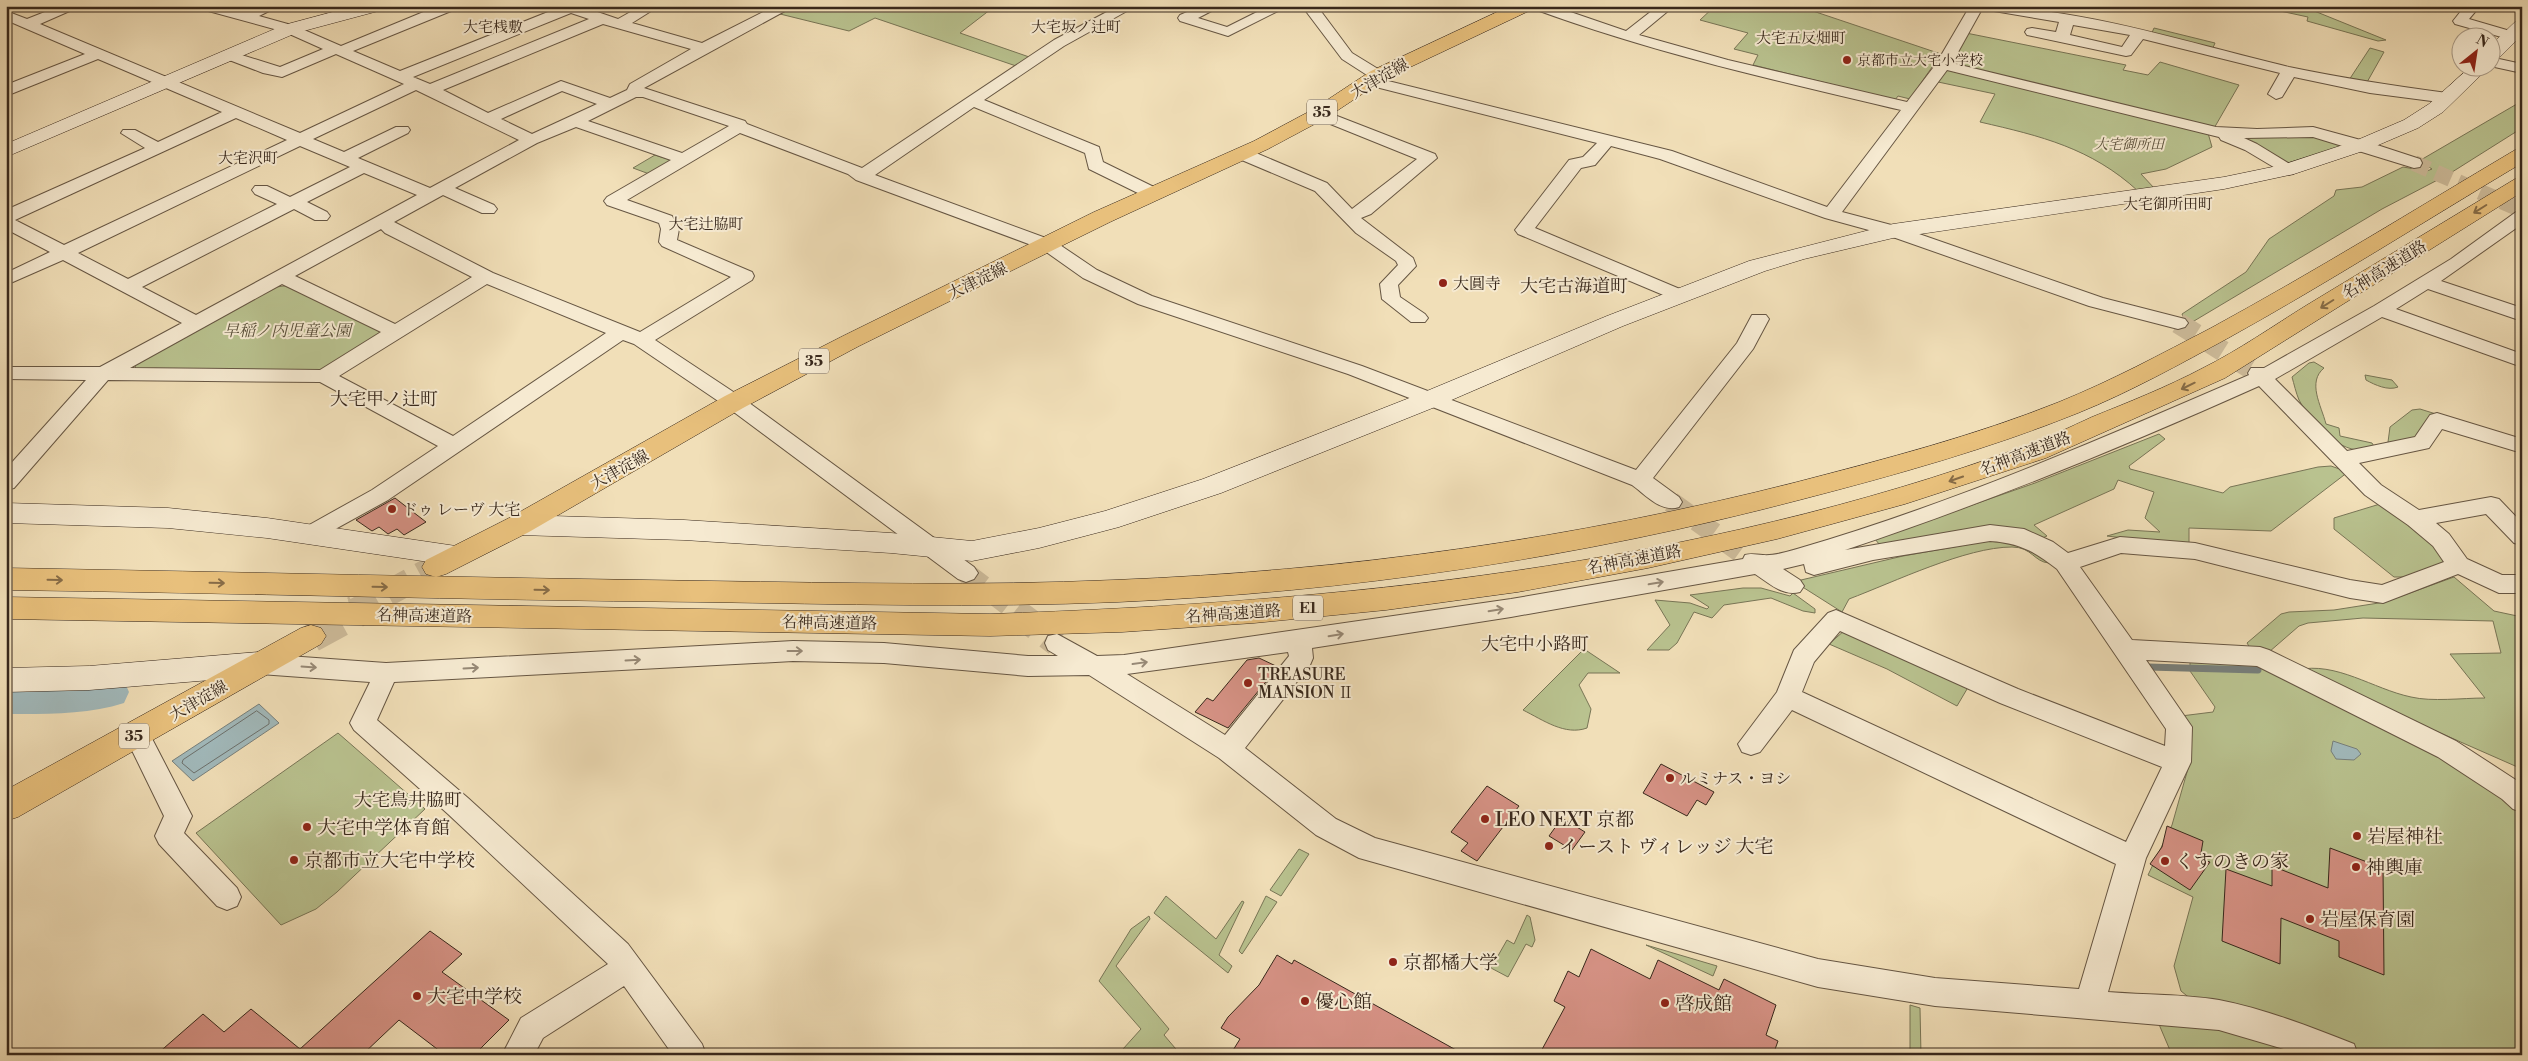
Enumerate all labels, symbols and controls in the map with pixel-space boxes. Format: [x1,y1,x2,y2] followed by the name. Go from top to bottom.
[463,18,523,37] district label: 大宅桟敷
[1031,18,1121,37] district label: 大宅坂ノ辻町
[2450,28,2500,78] north arrow
[1756,29,1846,48] district label: 大宅五反畑町
[2473,31,2491,52] text: N
[1857,52,1983,70] place label: 京都市立大宅小学校
[1347,54,1412,104] street label: 大津淀線
[1841,54,1853,66] marker: 京都市立大宅小学校
[1307,100,1337,124] road number: 35
[2094,136,2166,154] park label: 大宅御所田
[218,149,278,168] district label: 大宅沢町
[2123,195,2213,214] district label: 大宅御所田町
[2474,204,2488,214] one-way arrow
[668,215,744,234] district label: 大宅辻脇町
[2339,236,2431,304] street label: 名神高速道路
[944,258,1011,304] street label: 大津淀線
[1453,274,1501,294] place label: 大圓寺
[1520,275,1628,298] district label: 大宅古海道町
[1437,277,1449,289] marker: 大圓寺
[2321,299,2335,309] one-way arrow
[223,321,354,341] park label: 早稲ノ内児童公園
[799,348,829,374] road number: 35
[2180,381,2195,391] one-way arrow
[330,388,438,411] district label: 大宅甲ノ辻町
[1977,427,2074,480] street label: 名神高速道路
[587,446,652,494] street label: 大津淀線
[1948,475,1964,484] one-way arrow
[402,500,520,520] place label: ドゥ レーヴ 大宅
[386,503,398,515] marker: ドゥ レーヴ 大宅
[1585,541,1683,579] street label: 名神高速道路
[46,575,63,585] one-way arrow
[1648,577,1664,587] one-way arrow
[209,579,225,588] one-way arrow
[372,582,388,592] one-way arrow
[534,585,550,595] one-way arrow
[1293,596,1323,620] road number: E1
[1184,601,1282,627] street label: 名神高速道路
[376,605,472,627] street label: 名神高速道路
[1488,605,1504,615] one-way arrow
[781,612,877,634] street label: 名神高速道路
[1327,630,1343,640] one-way arrow
[1481,633,1589,656] district label: 大宅中小路町
[786,646,803,656] one-way arrow
[625,655,641,664] one-way arrow
[1132,658,1148,668] one-way arrow
[300,663,316,672] one-way arrow
[462,664,478,673] one-way arrow
[1258,665,1354,703] place label: TREASURE MANSION Ⅱ
[166,676,231,726] street label: 大津淀線
[1242,677,1254,689] marker: TREASURE MANSION Ⅱ
[119,724,149,748] road number: 35
[1680,769,1791,789] place label: ルミナス・ヨシ
[1664,772,1676,784] marker: ルミナス・ヨシ
[354,789,462,812] district label: 大宅鳥井脇町
[1495,808,1634,832] place label: LEO NEXT 京都
[1479,813,1491,825] marker: LEO NEXT 京都
[317,816,450,840] place label: 大宅中学体育館
[301,821,313,833] marker: 大宅中学体育館
[2367,825,2443,849] place label: 岩屋神社
[2351,830,2363,842] marker: 岩屋神社
[1559,835,1774,859] place label: イースト ヴィレッジ 大宅
[1543,840,1555,852] marker: イースト ヴィレッジ 大宅
[304,849,475,873] place label: 京都市立大宅中学校
[2175,850,2289,874] place label: くすのきの家
[288,854,300,866] marker: 京都市立大宅中学校
[2159,855,2171,867] marker: くすのきの家
[2366,856,2423,880] place label: 神輿庫
[2350,861,2362,873] marker: 神輿庫
[2320,908,2415,932] place label: 岩屋保育園
[2304,913,2316,925] marker: 岩屋保育園
[1403,951,1498,975] place label: 京都橘大学
[1387,956,1399,968] marker: 京都橘大学
[427,985,522,1009] place label: 大宅中学校
[411,990,423,1002] marker: 大宅中学校
[1315,990,1372,1014] place label: 優心館
[1675,992,1732,1016] place label: 啓成館
[1299,995,1311,1007] marker: 優心館
[1659,997,1671,1009] marker: 啓成館

